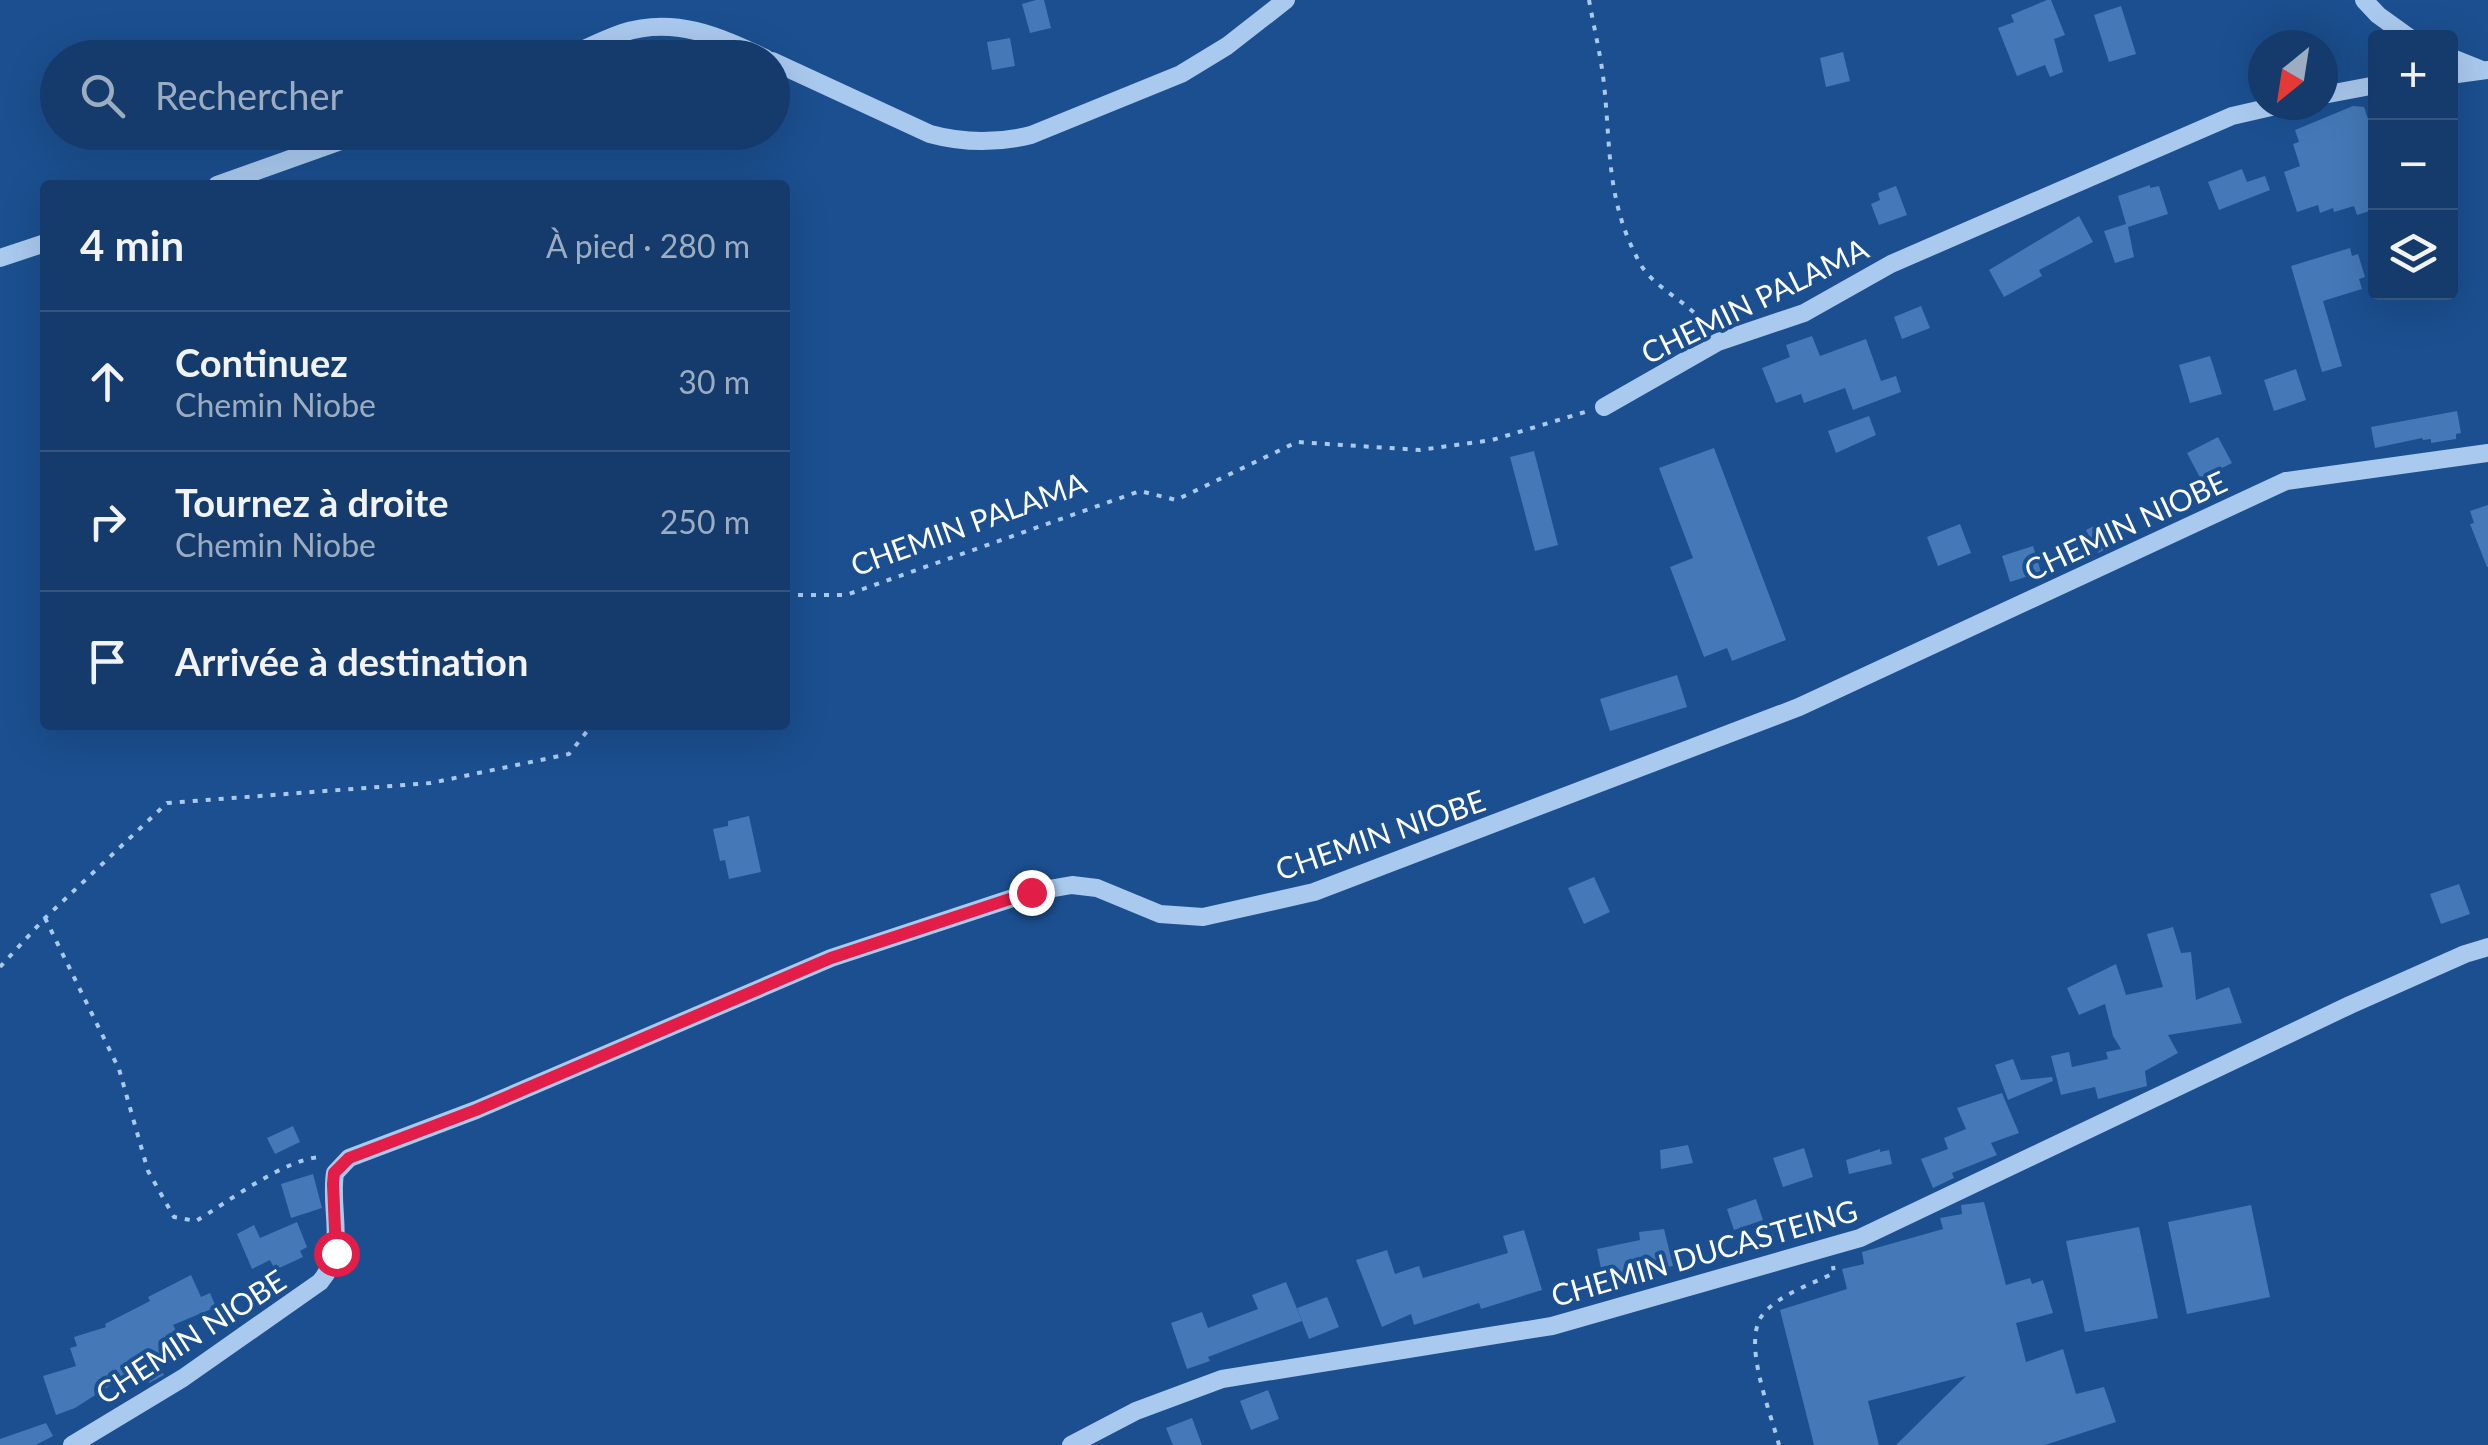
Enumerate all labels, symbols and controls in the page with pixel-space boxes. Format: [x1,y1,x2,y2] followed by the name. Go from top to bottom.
[2248,30,2338,120] north arrow
[2368,30,2458,300] map controls
[2368,30,2458,120] button: +
[40,40,790,150] search box
[75,68,130,123] icon: search
[155,72,343,118] text: Rechercher
[2368,120,2458,210] button: −
[2368,210,2458,300] button: layers
[80,220,184,270] text: 4 min
[546,226,750,265] text: À pied · 280 m
[1635,229,1874,370] street label: CHEMIN PALAMA
[175,339,348,385] text: Continuez
[80,354,135,409] icon: ahead
[678,362,750,401] text: 30 m
[175,385,376,424] text: Chemin Niobe
[2018,462,2232,588] street label: CHEMIN NIOBE
[845,463,1091,582] street label: CHEMIN PALAMA
[175,479,449,525] text: Tournez à droite
[80,494,135,549] icon: right
[660,502,750,541] text: 250 m
[175,525,376,564] text: Chemin Niobe
[80,634,135,689] icon: arrive
[175,638,528,684] text: Arrivée à destination
[1271,781,1489,887] street label: CHEMIN NIOBE
[1009,870,1055,916] route end
[1547,1191,1861,1313] street label: CHEMIN DUCASTEING
[314,1231,360,1277] route start
[88,1261,292,1411] street label: CHEMIN NIOBE

